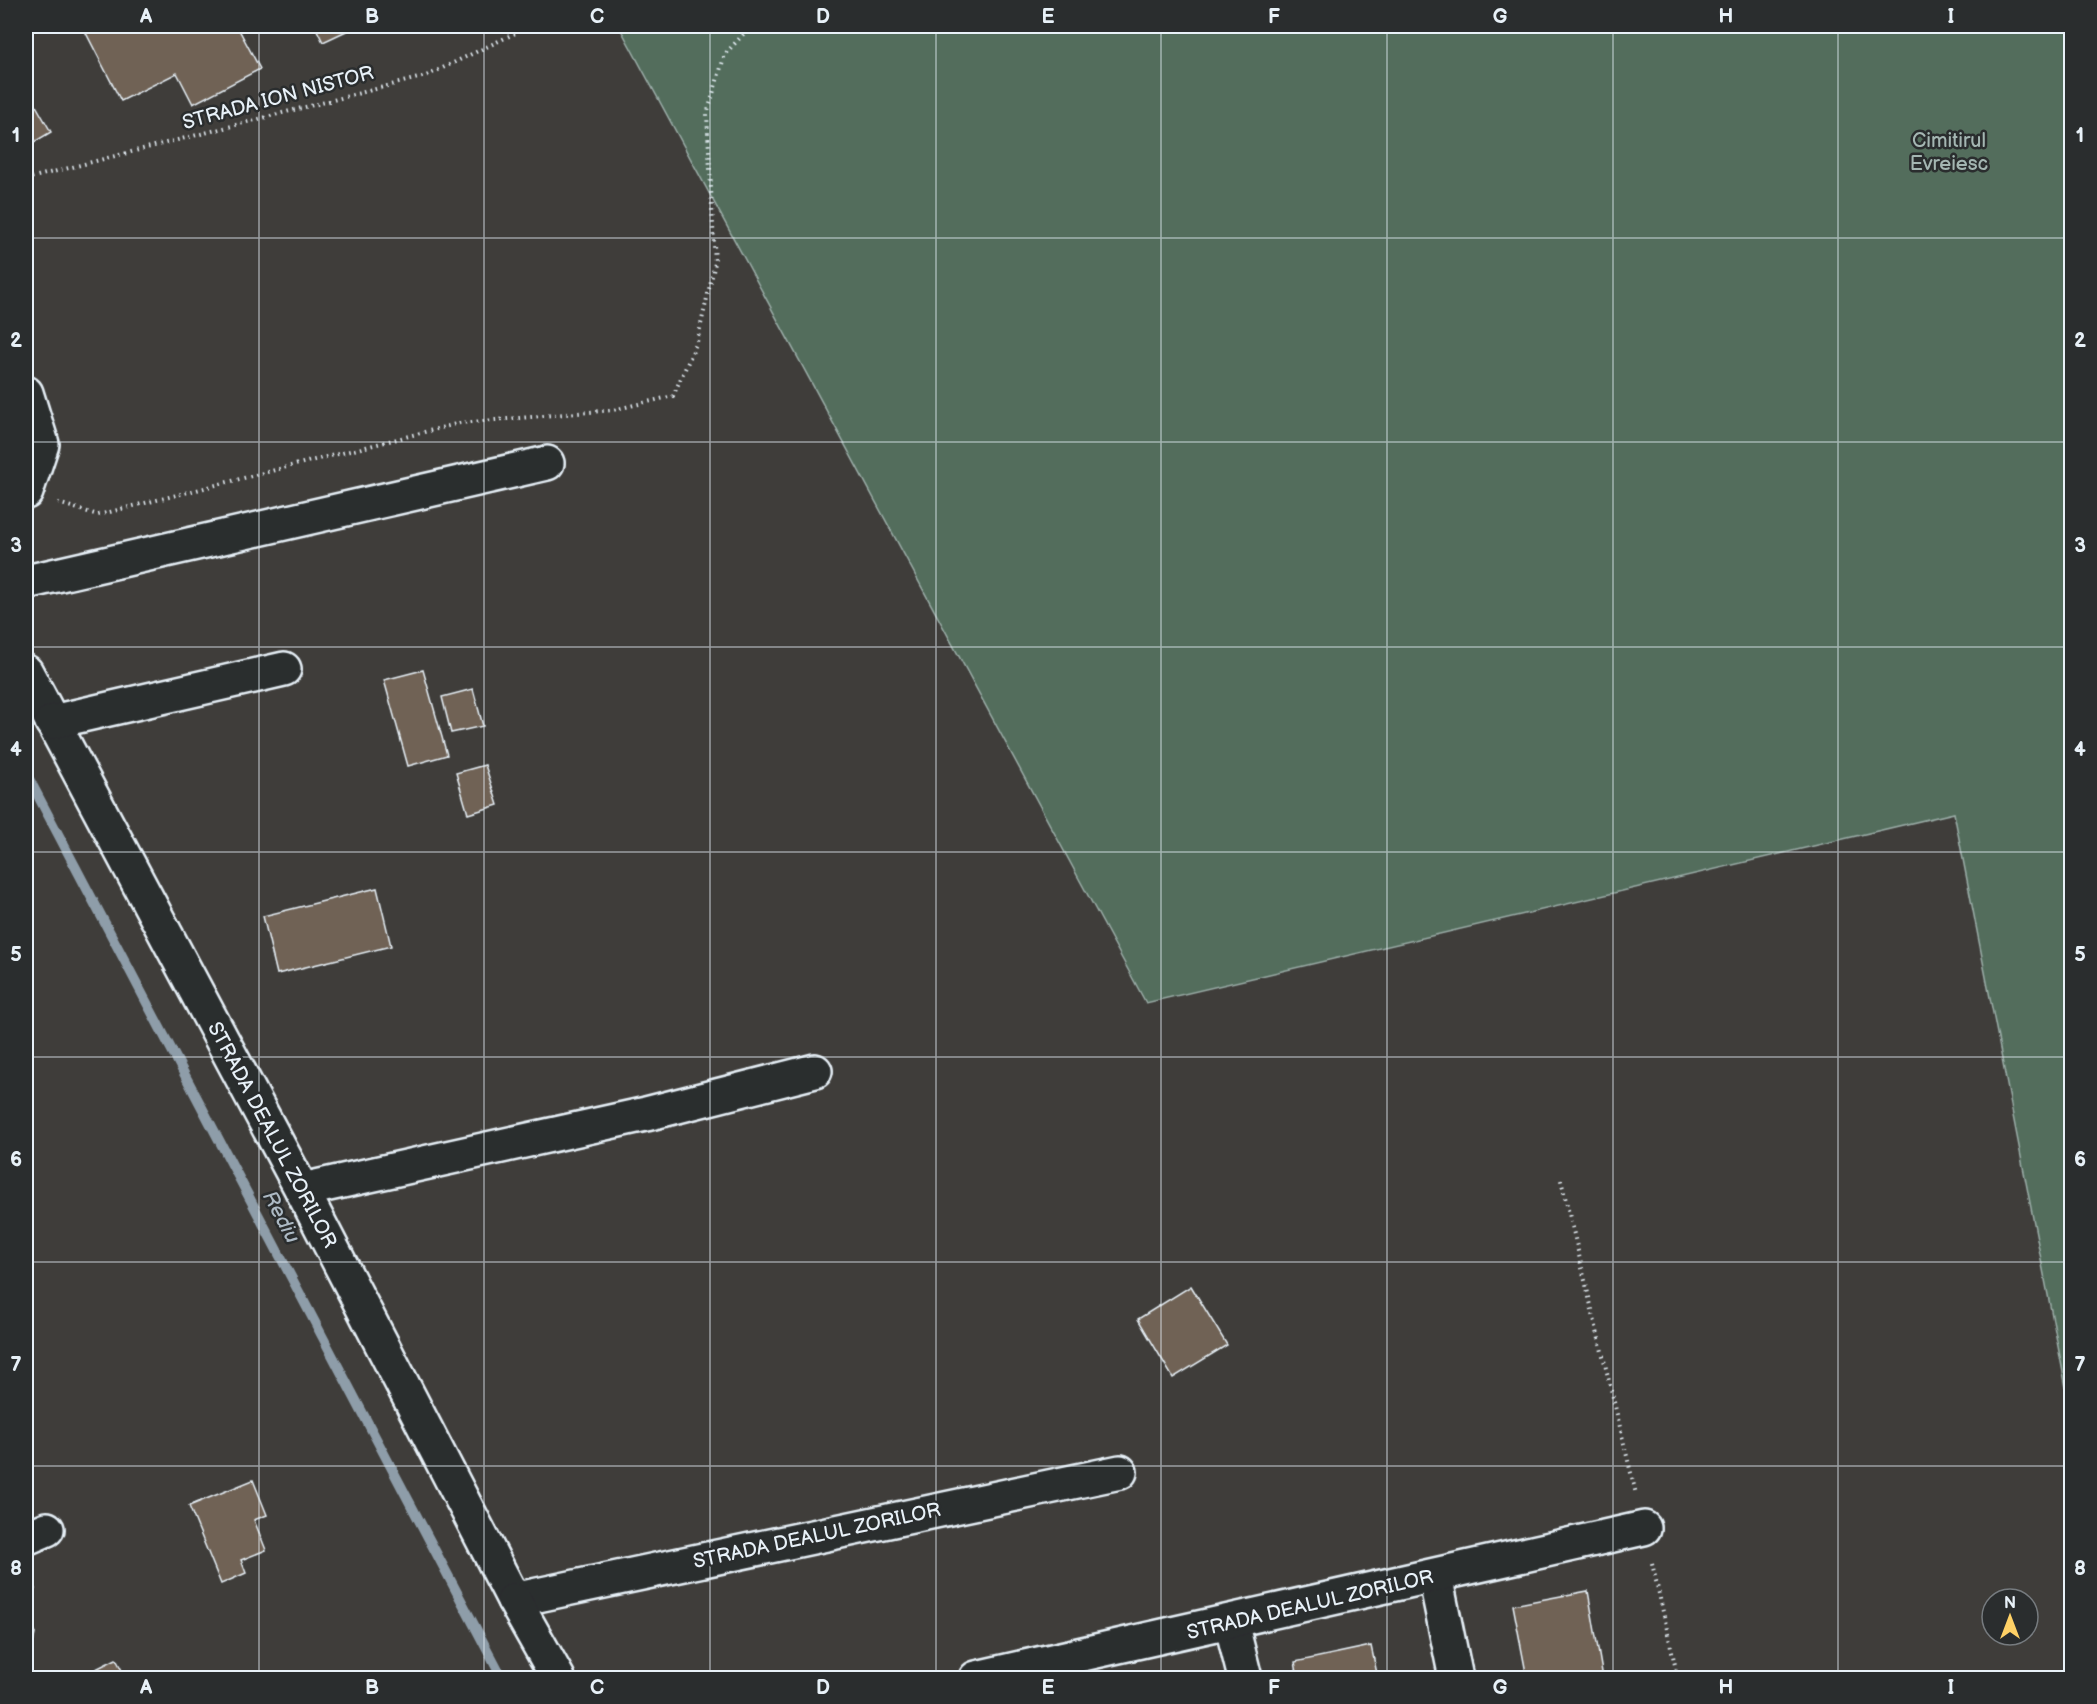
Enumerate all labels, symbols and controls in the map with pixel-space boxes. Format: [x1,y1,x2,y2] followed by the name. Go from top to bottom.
[139,5,153,29] text: A
[365,5,379,29] text: B
[590,5,604,29] text: C
[816,5,830,29] text: D
[1042,5,1055,29] text: E
[1268,5,1280,29] text: F
[1493,5,1508,29] text: G
[1719,5,1733,29] text: H
[1948,5,1954,29] text: I
[180,61,376,135] street label: STRADA ION NISTOR
[12,124,20,148] text: 1
[2076,124,2084,148] text: 1
[1910,129,1988,176] park label: Cimitirul Evreiesc
[10,329,22,353] text: 2
[2074,329,2086,353] text: 2
[10,534,22,558] text: 3
[2074,534,2086,558] text: 3
[10,738,22,762] text: 4
[2074,738,2086,762] text: 4
[10,943,22,967] text: 5
[2074,943,2086,967] text: 5
[202,1018,342,1252] street label: STRADA DEALUL ZORILOR
[10,1148,22,1172] text: 6
[2074,1148,2086,1172] text: 6
[257,1187,305,1248] water label: Rediu
[10,1353,22,1377] text: 7
[2074,1353,2086,1377] text: 7
[691,1498,943,1574] street label: STRADA DEALUL ZORILOR
[10,1557,22,1581] text: 8
[2074,1557,2086,1581] text: 8
[1184,1565,1436,1645] street label: STRADA DEALUL ZORILOR
[1980,1587,2040,1647] north arrow
[2004,1594,2016,1613] text: N
[139,1676,153,1700] text: A
[365,1676,379,1700] text: B
[590,1676,604,1700] text: C
[816,1676,830,1700] text: D
[1042,1676,1055,1700] text: E
[1268,1676,1280,1700] text: F
[1493,1676,1508,1700] text: G
[1719,1676,1733,1700] text: H
[1948,1676,1954,1700] text: I

